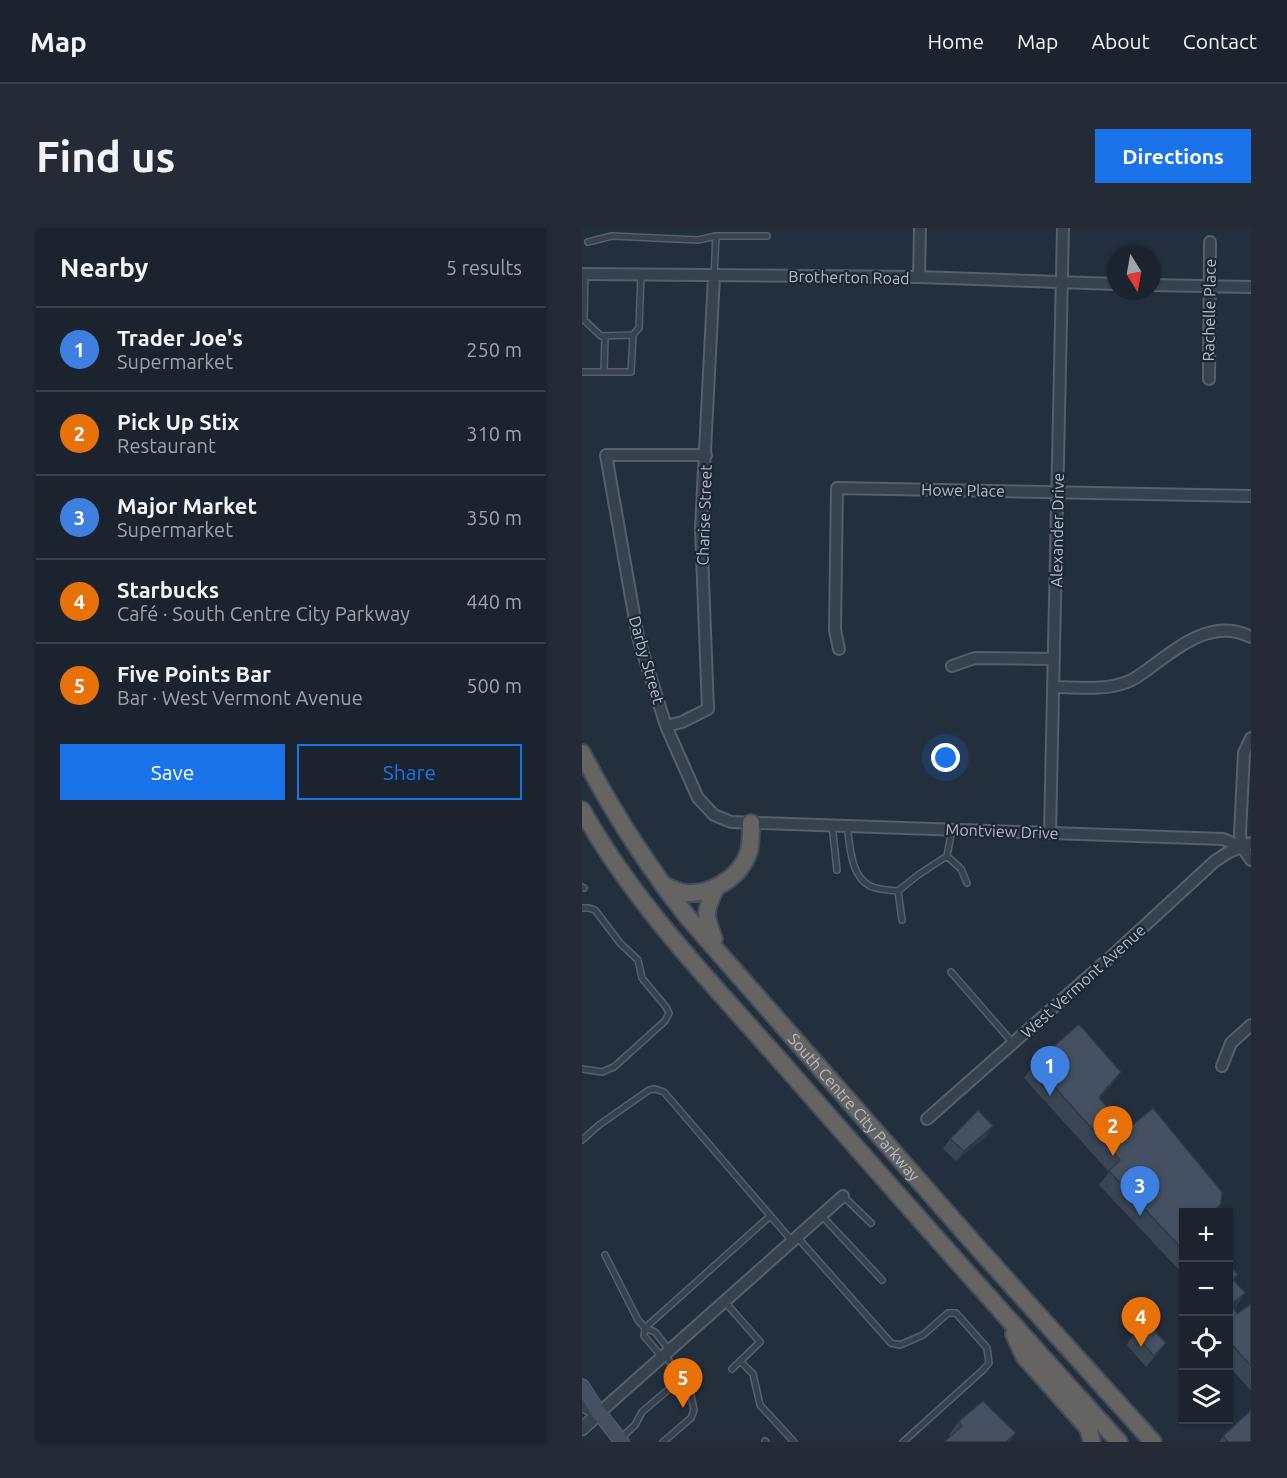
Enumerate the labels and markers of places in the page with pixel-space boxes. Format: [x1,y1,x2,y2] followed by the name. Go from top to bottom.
[1030,1046,1070,1096] pin: 1
[1094,1106,1132,1156] pin: 2
[1120,1166,1160,1216] pin: 3
[1122,1298,1160,1347] pin: 4
[664,1358,702,1408] pin: 5

